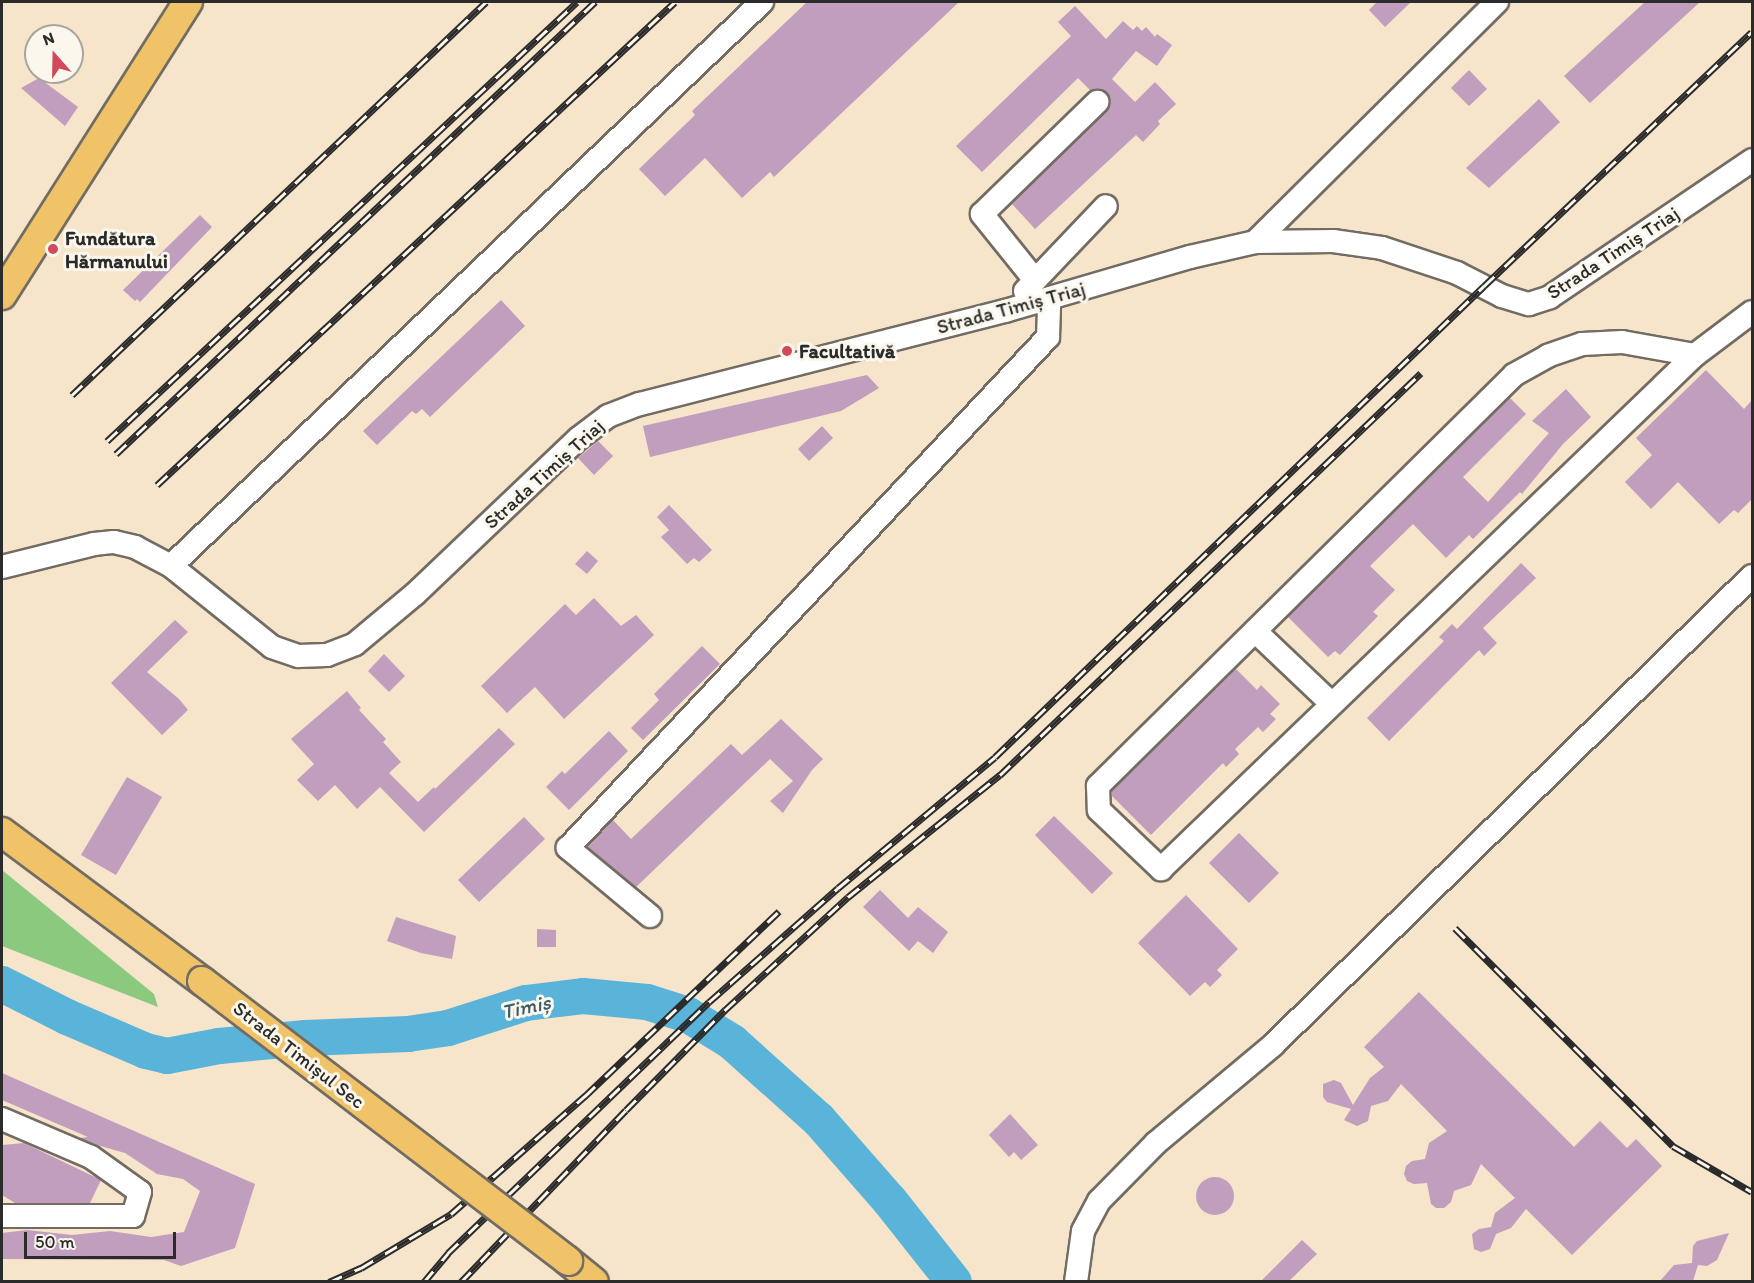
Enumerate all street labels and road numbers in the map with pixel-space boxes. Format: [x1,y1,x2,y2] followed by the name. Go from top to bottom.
[1543,202,1683,304] street label: Strada Timiș Triaj
[935,277,1087,339] street label: Strada Timiș Triaj
[480,414,608,534] street label: Strada Timiș Triaj
[228,996,370,1114] street label: Strada Timișul Sec

